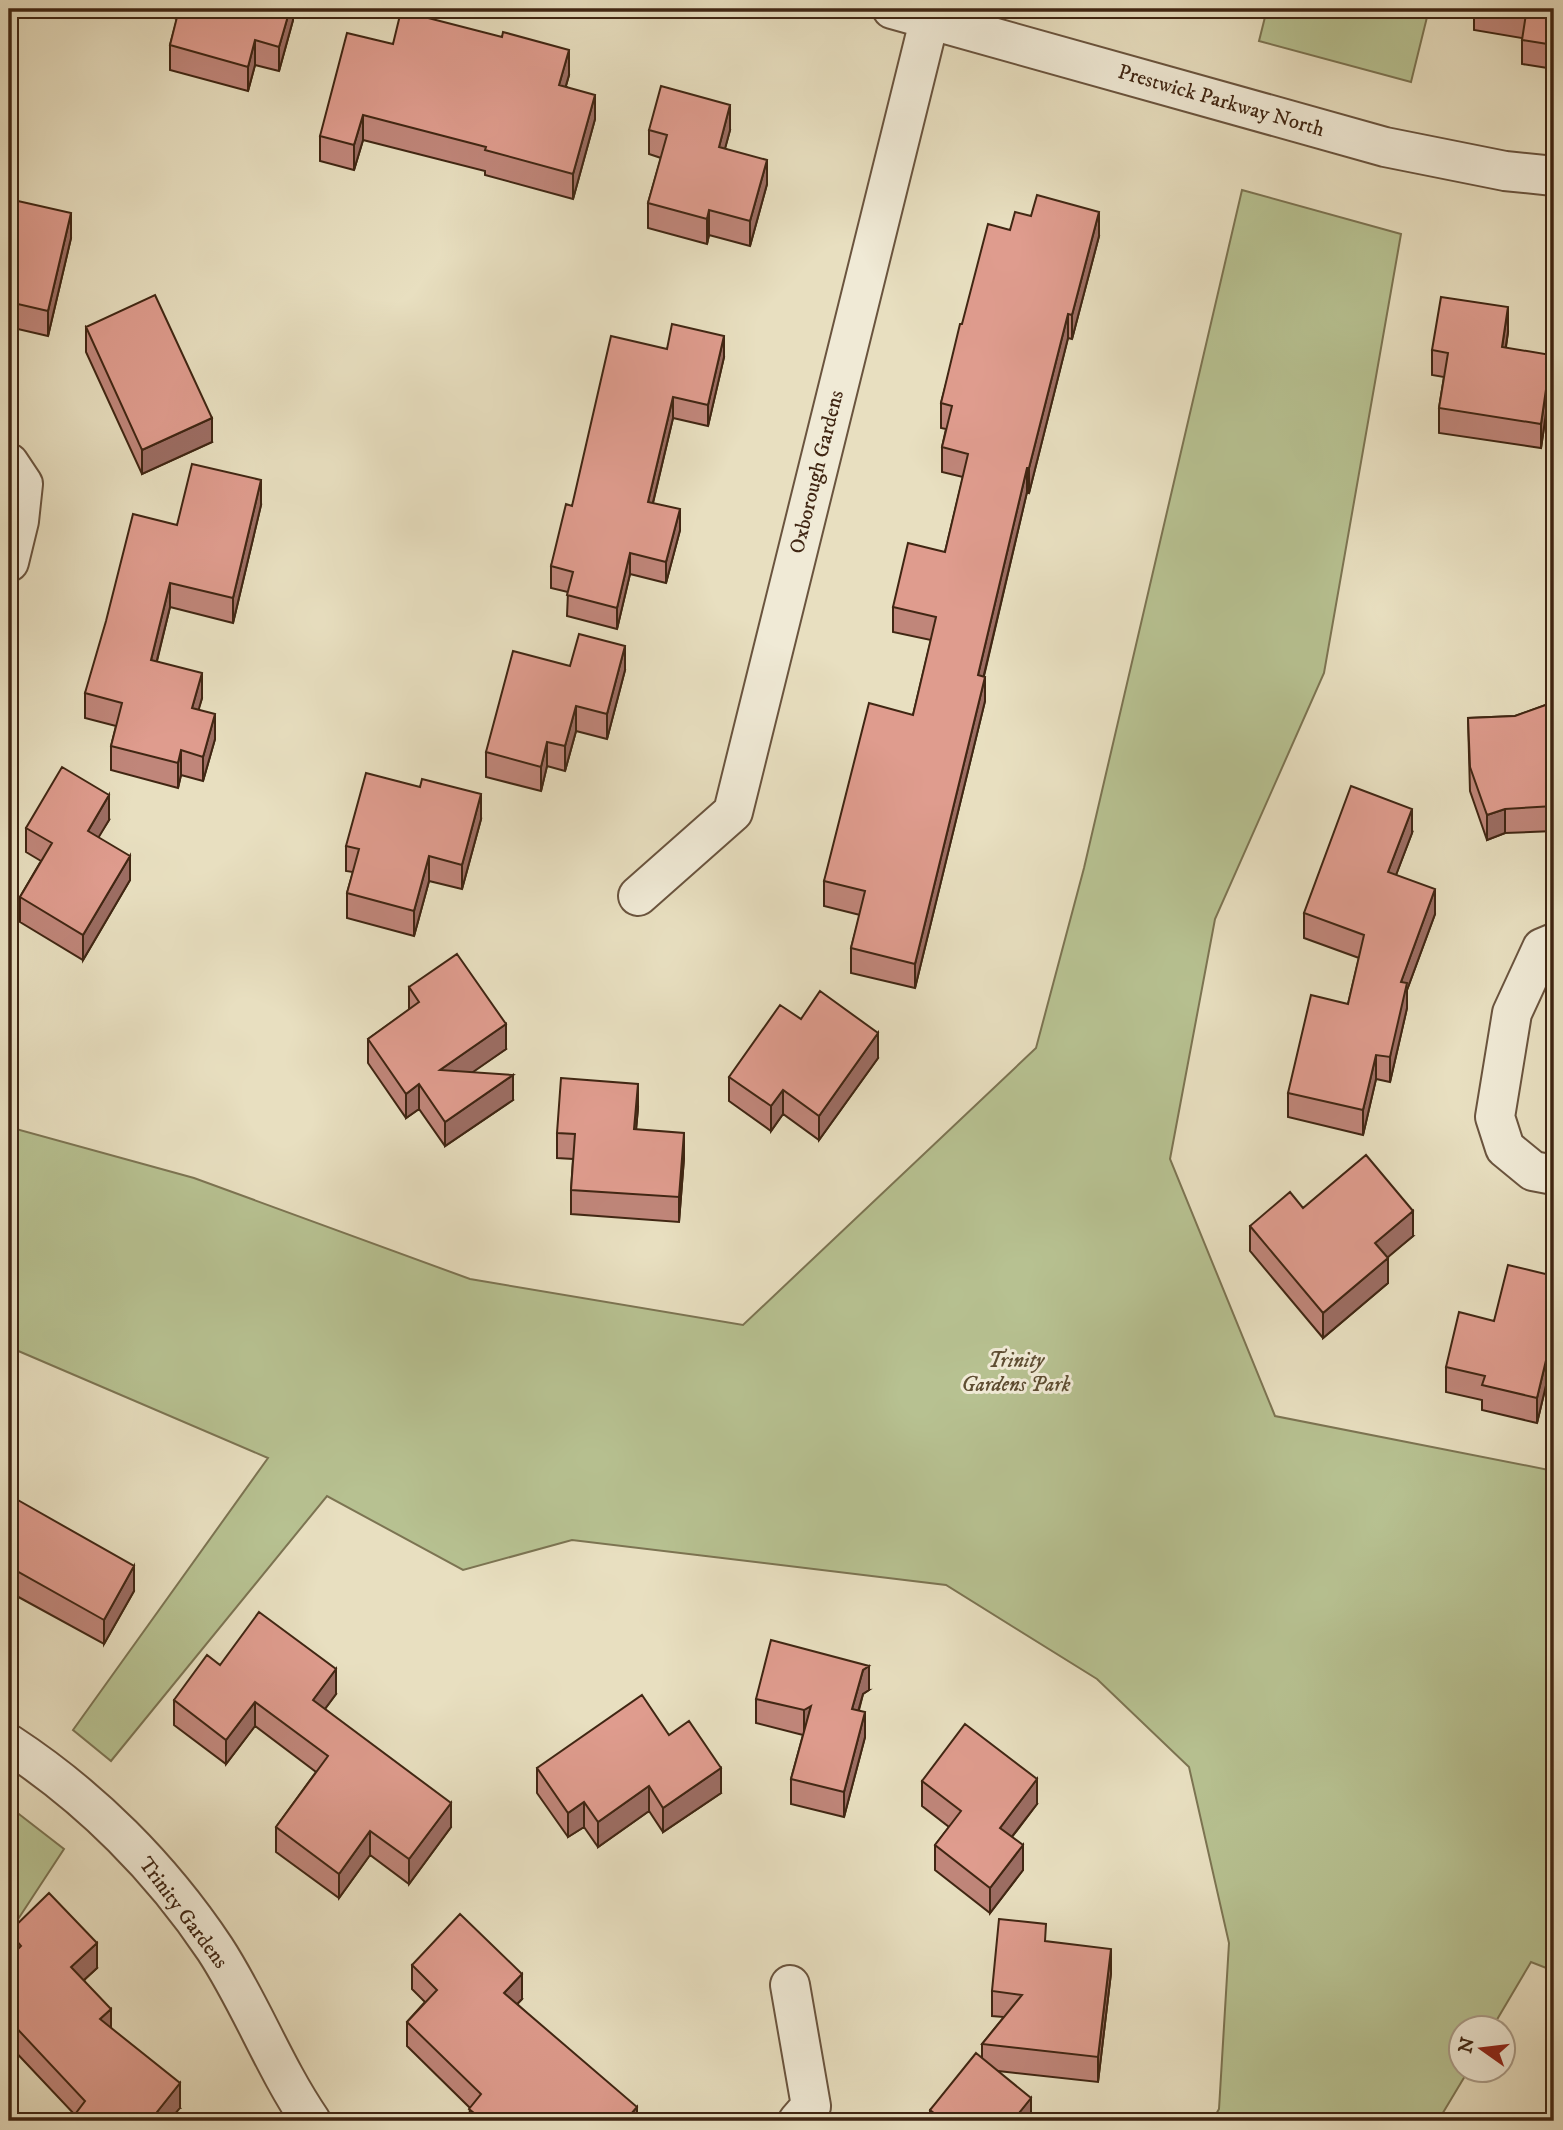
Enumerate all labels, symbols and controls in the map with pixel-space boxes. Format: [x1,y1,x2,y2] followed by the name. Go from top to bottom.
[1115,59,1327,143] street label: Prestwick Parkway North
[784,388,850,556] street label: Oxborough Gardens
[961,1348,1071,1398] park label: Trinity Gardens Park
[133,1852,233,1974] street label: Trinity Gardens
[1448,2014,1518,2084] north arrow
[1454,2035,1480,2056] text: N

